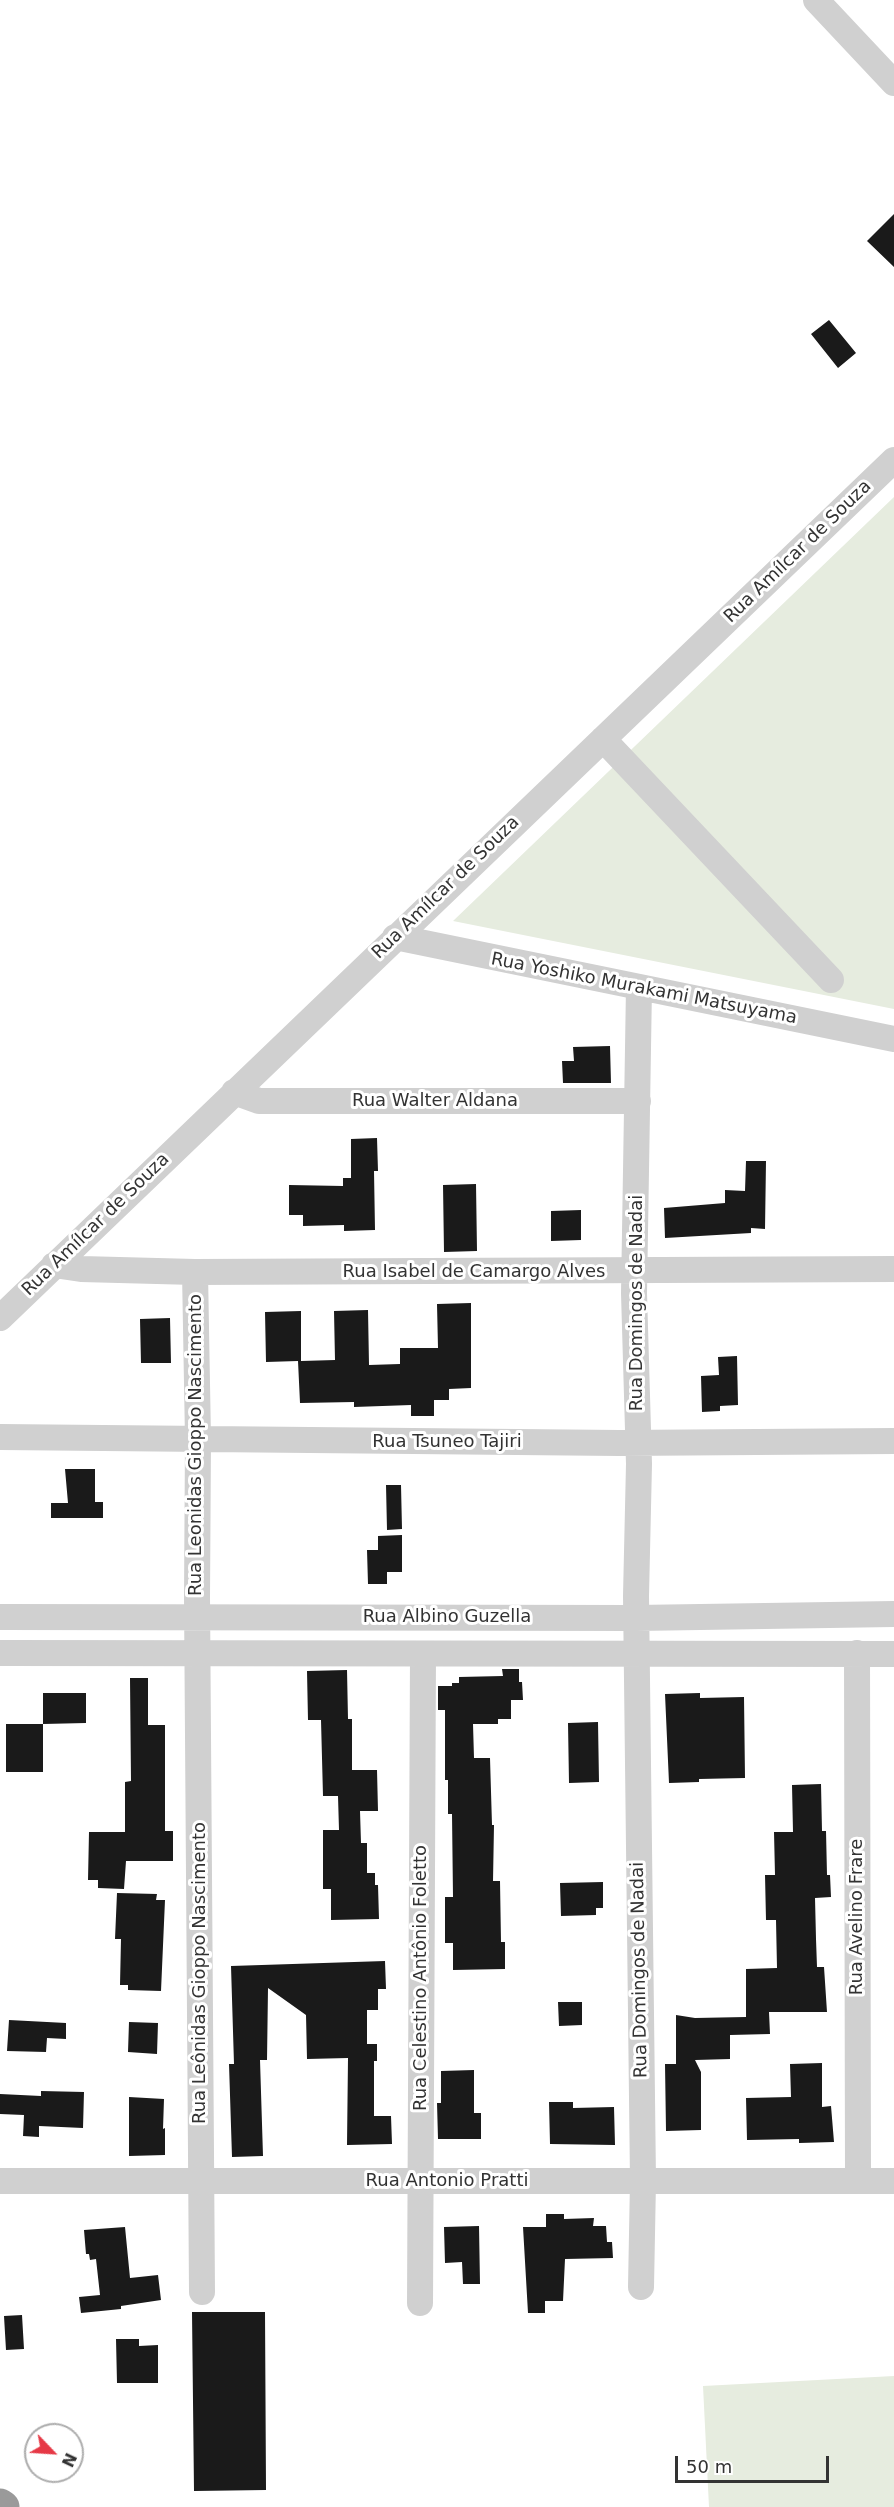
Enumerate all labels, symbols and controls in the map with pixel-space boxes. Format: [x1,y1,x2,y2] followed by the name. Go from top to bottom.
[720,476,876,628] street label: Rua Amílcar de Souza
[368,812,524,964] street label: Rua Amílcar de Souza
[489,949,799,1029] street label: Rua Yoshiko Murakami Matsuyama
[352,1090,518,1112] street label: Rua Walter Aldana
[18,1149,174,1301] street label: Rua Amílcar de Souza
[626,1195,648,1411] street label: Rua Domingos de Nadai
[343,1261,605,1283] street label: Rua Isabel de Camargo Alves
[185,1294,207,1596] street label: Rua Leonidas Gioppo Nascimento
[372,1431,522,1453] street label: Rua Tsuneo Tajiri
[363,1606,531,1628] street label: Rua Albino Guzella
[189,1822,211,2124] street label: Rua Leônidas Gioppo Nascimento
[846,1839,868,1995] street label: Rua Avelino Frare
[410,1845,432,2111] street label: Rua Celestino Antônio Foletto
[627,1862,653,2078] street label: Rua Domingos de Nadai
[366,2170,528,2192] street label: Rua Antonio Pratti
[24,2423,84,2483] north arrow
[678,2444,832,2482] scale bar
[58,2450,80,2470] text: N
[686,2456,732,2477] text: 50 m

